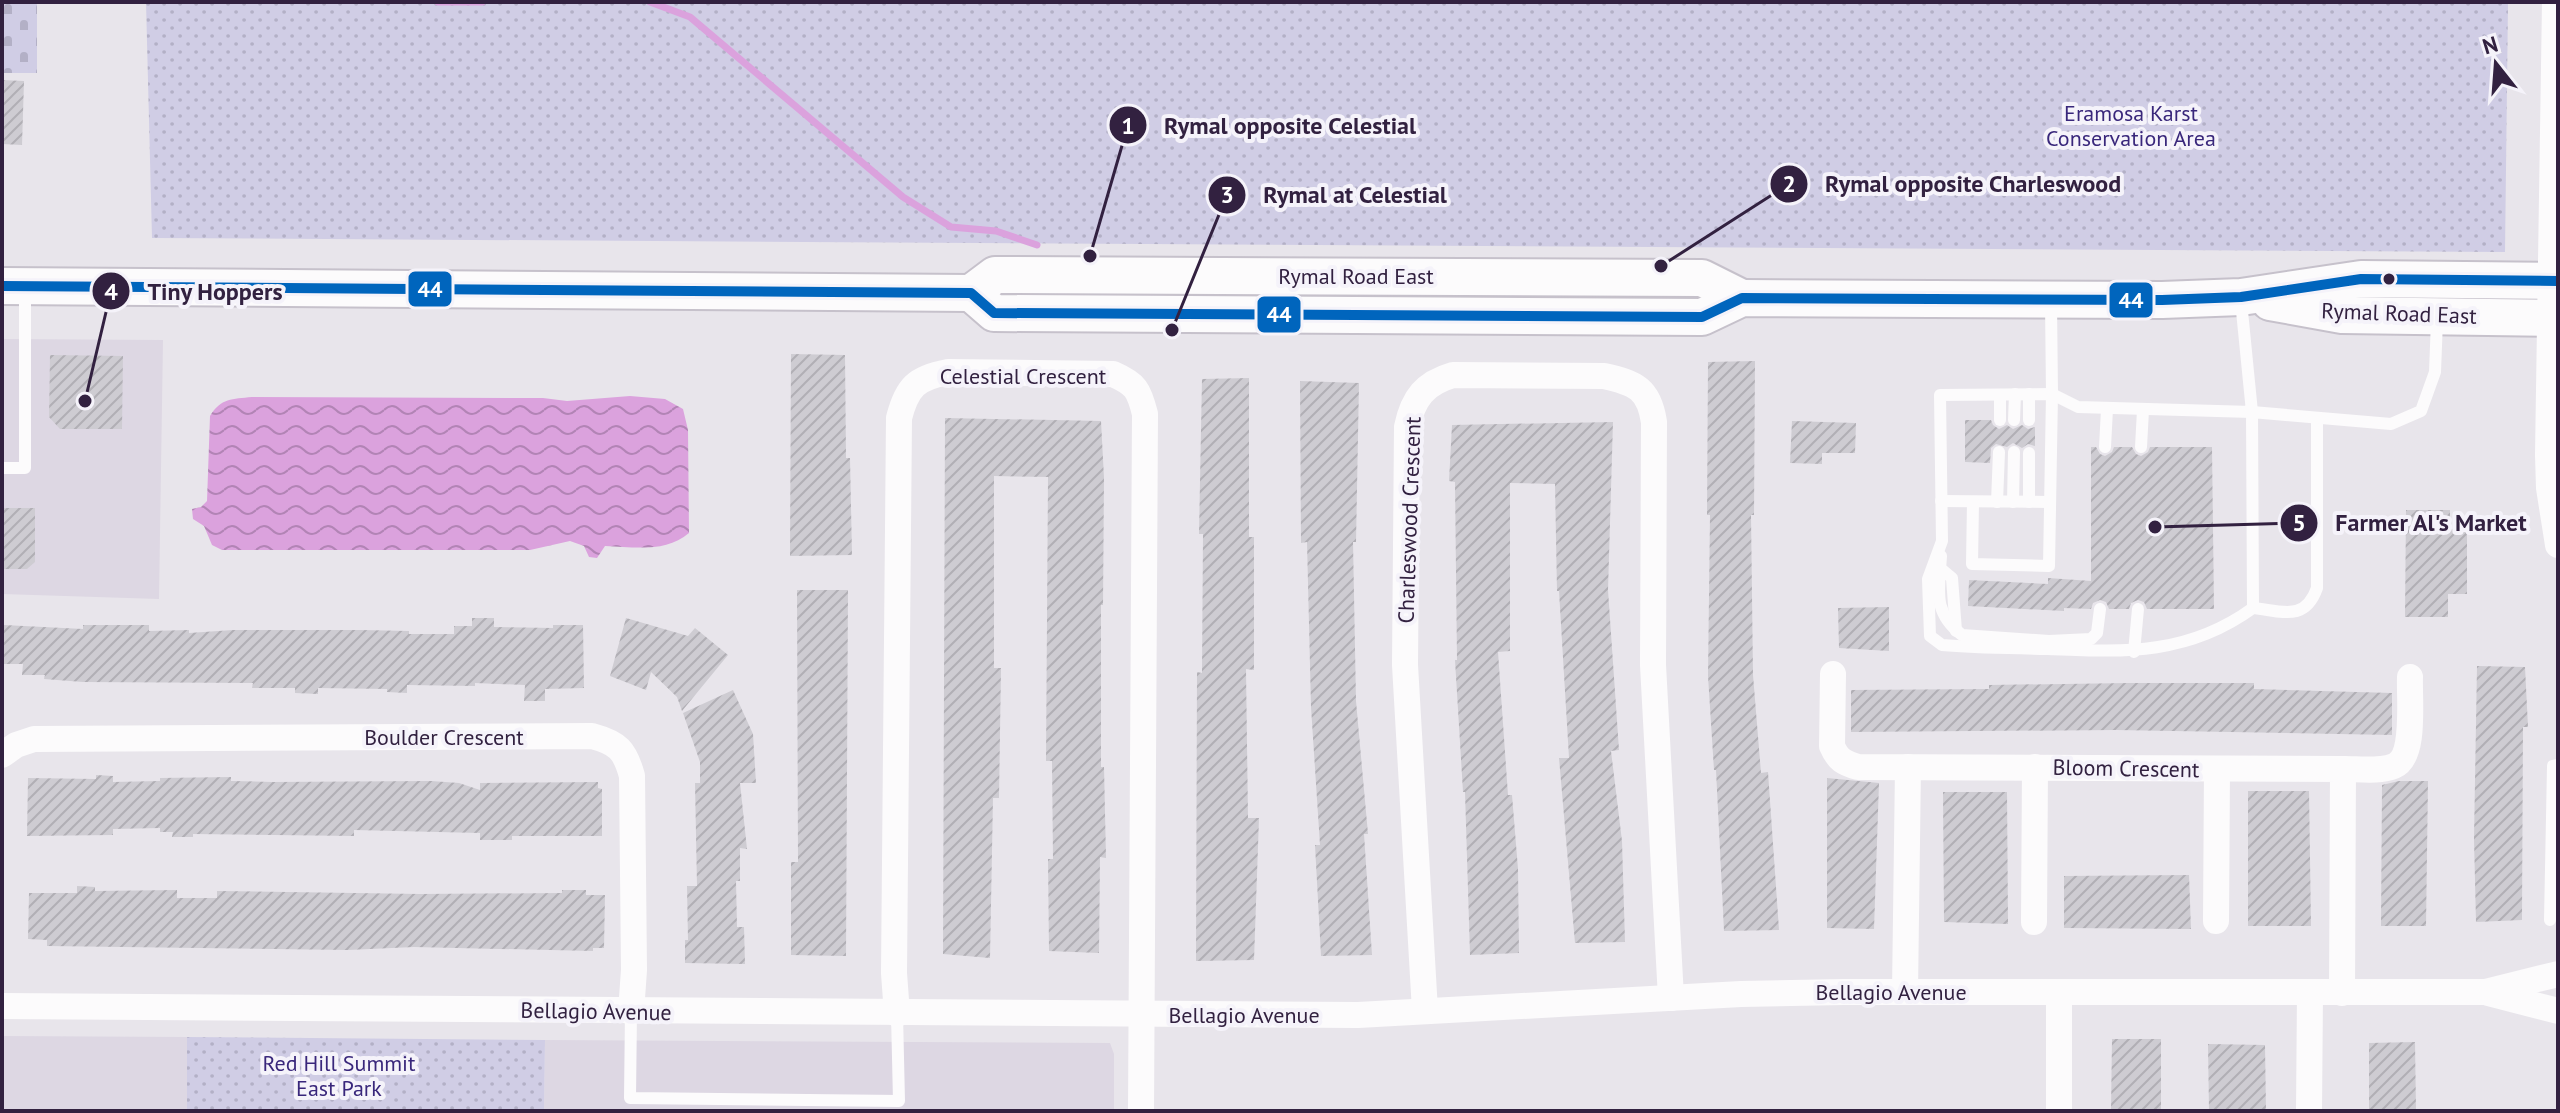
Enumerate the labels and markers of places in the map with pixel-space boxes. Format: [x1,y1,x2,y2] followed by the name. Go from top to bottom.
[1108,101,1432,149] callout: Rymal opposite Celestial
[1769,160,2137,208] callout: Rymal opposite Charleswood
[1207,171,1463,219] callout: Rymal at Celestial
[91,267,299,315] callout: Tiny Hoppers
[2381,271,2397,287] unlabelled marker
[2279,499,2543,547] callout: Farmer Al's Market

